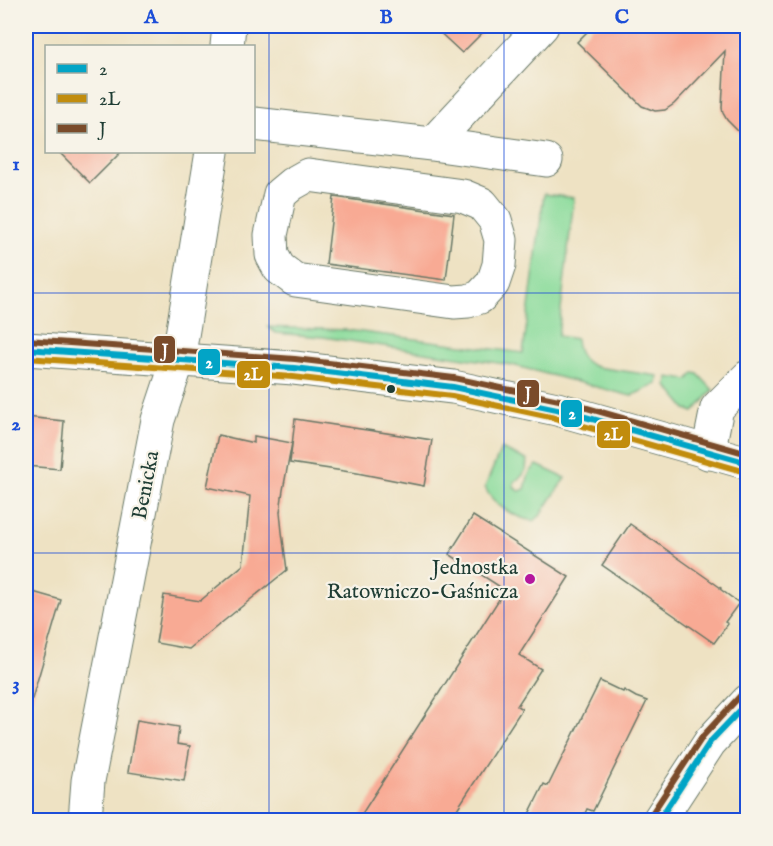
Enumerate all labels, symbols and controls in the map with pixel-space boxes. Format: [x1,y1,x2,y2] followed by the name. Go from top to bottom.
[143,5,159,30] text: A
[379,5,393,30] text: B
[615,5,629,30] text: C
[45,45,255,153] legend
[99,59,107,82] text: 2
[99,89,120,112] text: 2L
[97,119,107,142] text: J
[12,152,20,177] text: 1
[153,335,176,364] line badge: J
[160,342,169,362] text: J
[197,348,221,376] line badge: 2
[205,354,213,374] text: 2
[236,360,271,389] line badge: 2L
[244,366,263,386] text: 2L
[516,379,540,408] line badge: J
[385,383,397,395] unlabelled marker
[523,385,532,405] text: J
[560,399,583,428] line badge: 2
[568,405,576,425] text: 2
[11,412,21,437] text: 2
[596,420,631,449] line badge: 2L
[604,426,623,446] text: 2L
[127,448,167,522] street label: Benicka
[327,555,519,606] place label: Jednostka Ratowniczo-Gaśnicza
[523,572,537,586] marker: Jednostka Ratowniczo-Gaśnicza
[12,672,20,697] text: 3

